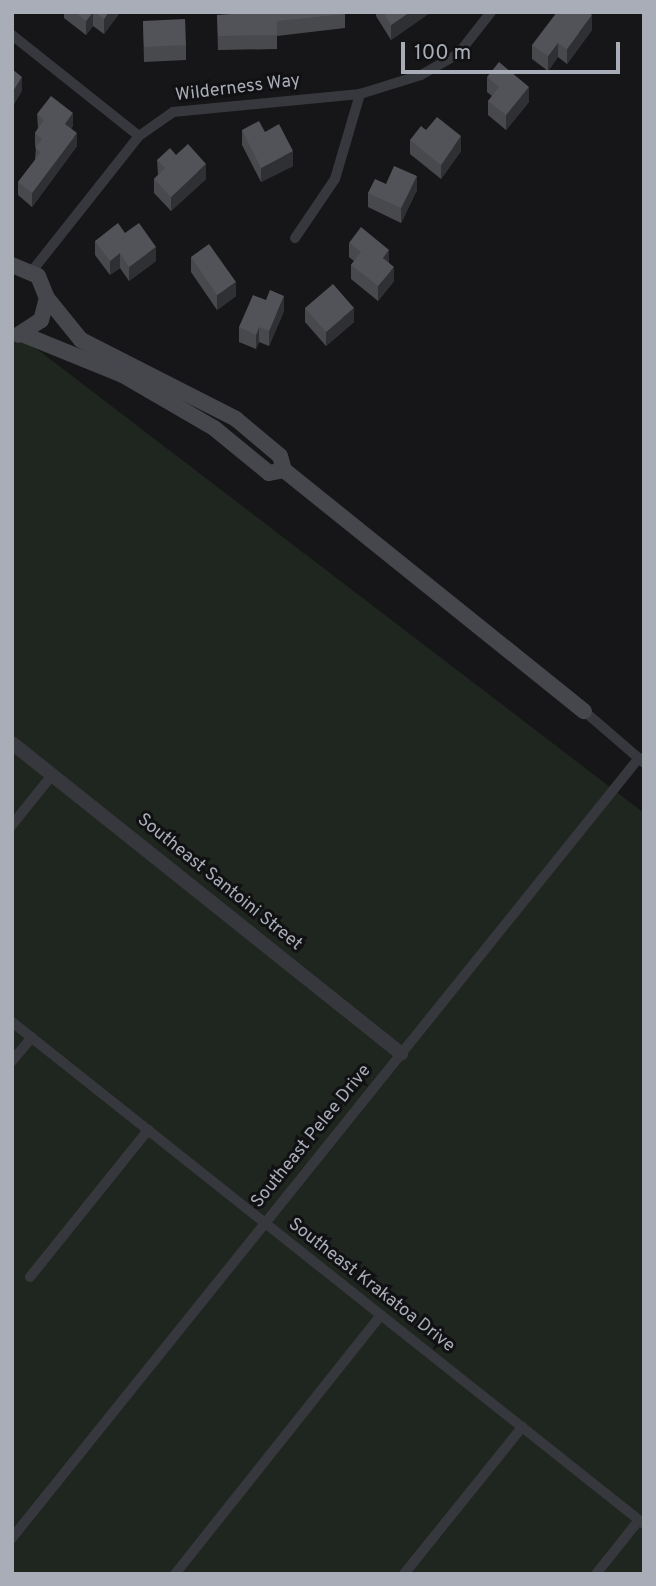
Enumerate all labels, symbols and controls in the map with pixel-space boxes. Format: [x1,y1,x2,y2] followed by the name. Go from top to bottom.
[404,28,623,72] scale bar
[414,40,471,67] text: 100 m
[174,71,302,107] street label: Wilderness Way
[132,810,306,956] street label: Southeast Santoini Street
[248,1061,376,1213] street label: Southeast Pelee Drive
[283,1214,459,1358] street label: Southeast Krakatoa Drive

